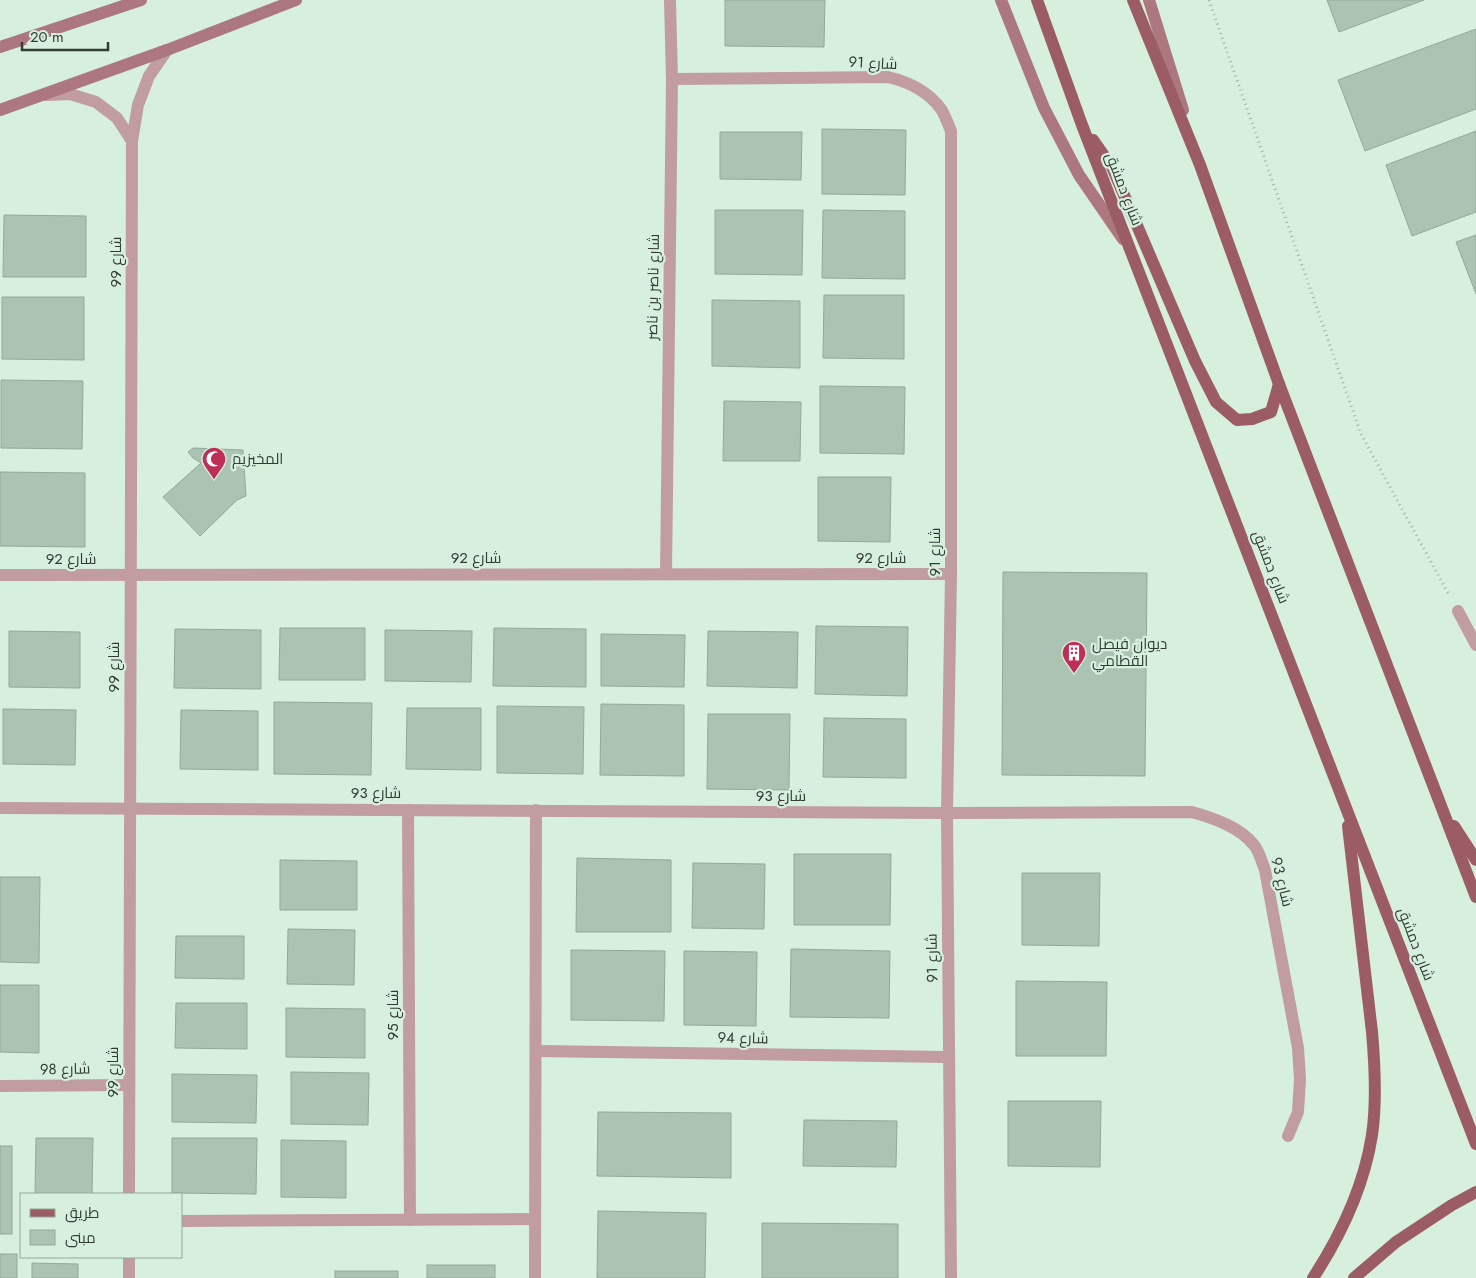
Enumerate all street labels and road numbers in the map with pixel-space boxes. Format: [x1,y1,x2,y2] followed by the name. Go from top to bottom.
[848,51,898,75] street label: شارع 91
[1100,149,1148,229] street label: شارع دمشق
[641,234,665,341] street label: شارع ناصر بن ناصر
[105,237,127,287] street label: شارع 99
[1247,527,1295,607] street label: شارع دمشق
[924,528,946,576] street label: شارع 91
[451,547,501,569] street label: شارع 92
[856,547,906,569] street label: شارع 92
[46,548,96,570] street label: شارع 92
[103,642,125,692] street label: شارع 99
[351,782,401,804] street label: شارع 93
[756,785,806,807] street label: شارع 93
[1265,855,1299,909] street label: شارع 93
[1392,904,1440,984] street label: شارع دمشق
[921,933,943,983] street label: شارع 91
[382,990,404,1040] street label: شارع 95
[717,1027,769,1049] street label: شارع 94
[102,1047,124,1097] street label: شارع 99
[40,1058,90,1080] street label: شارع 98

